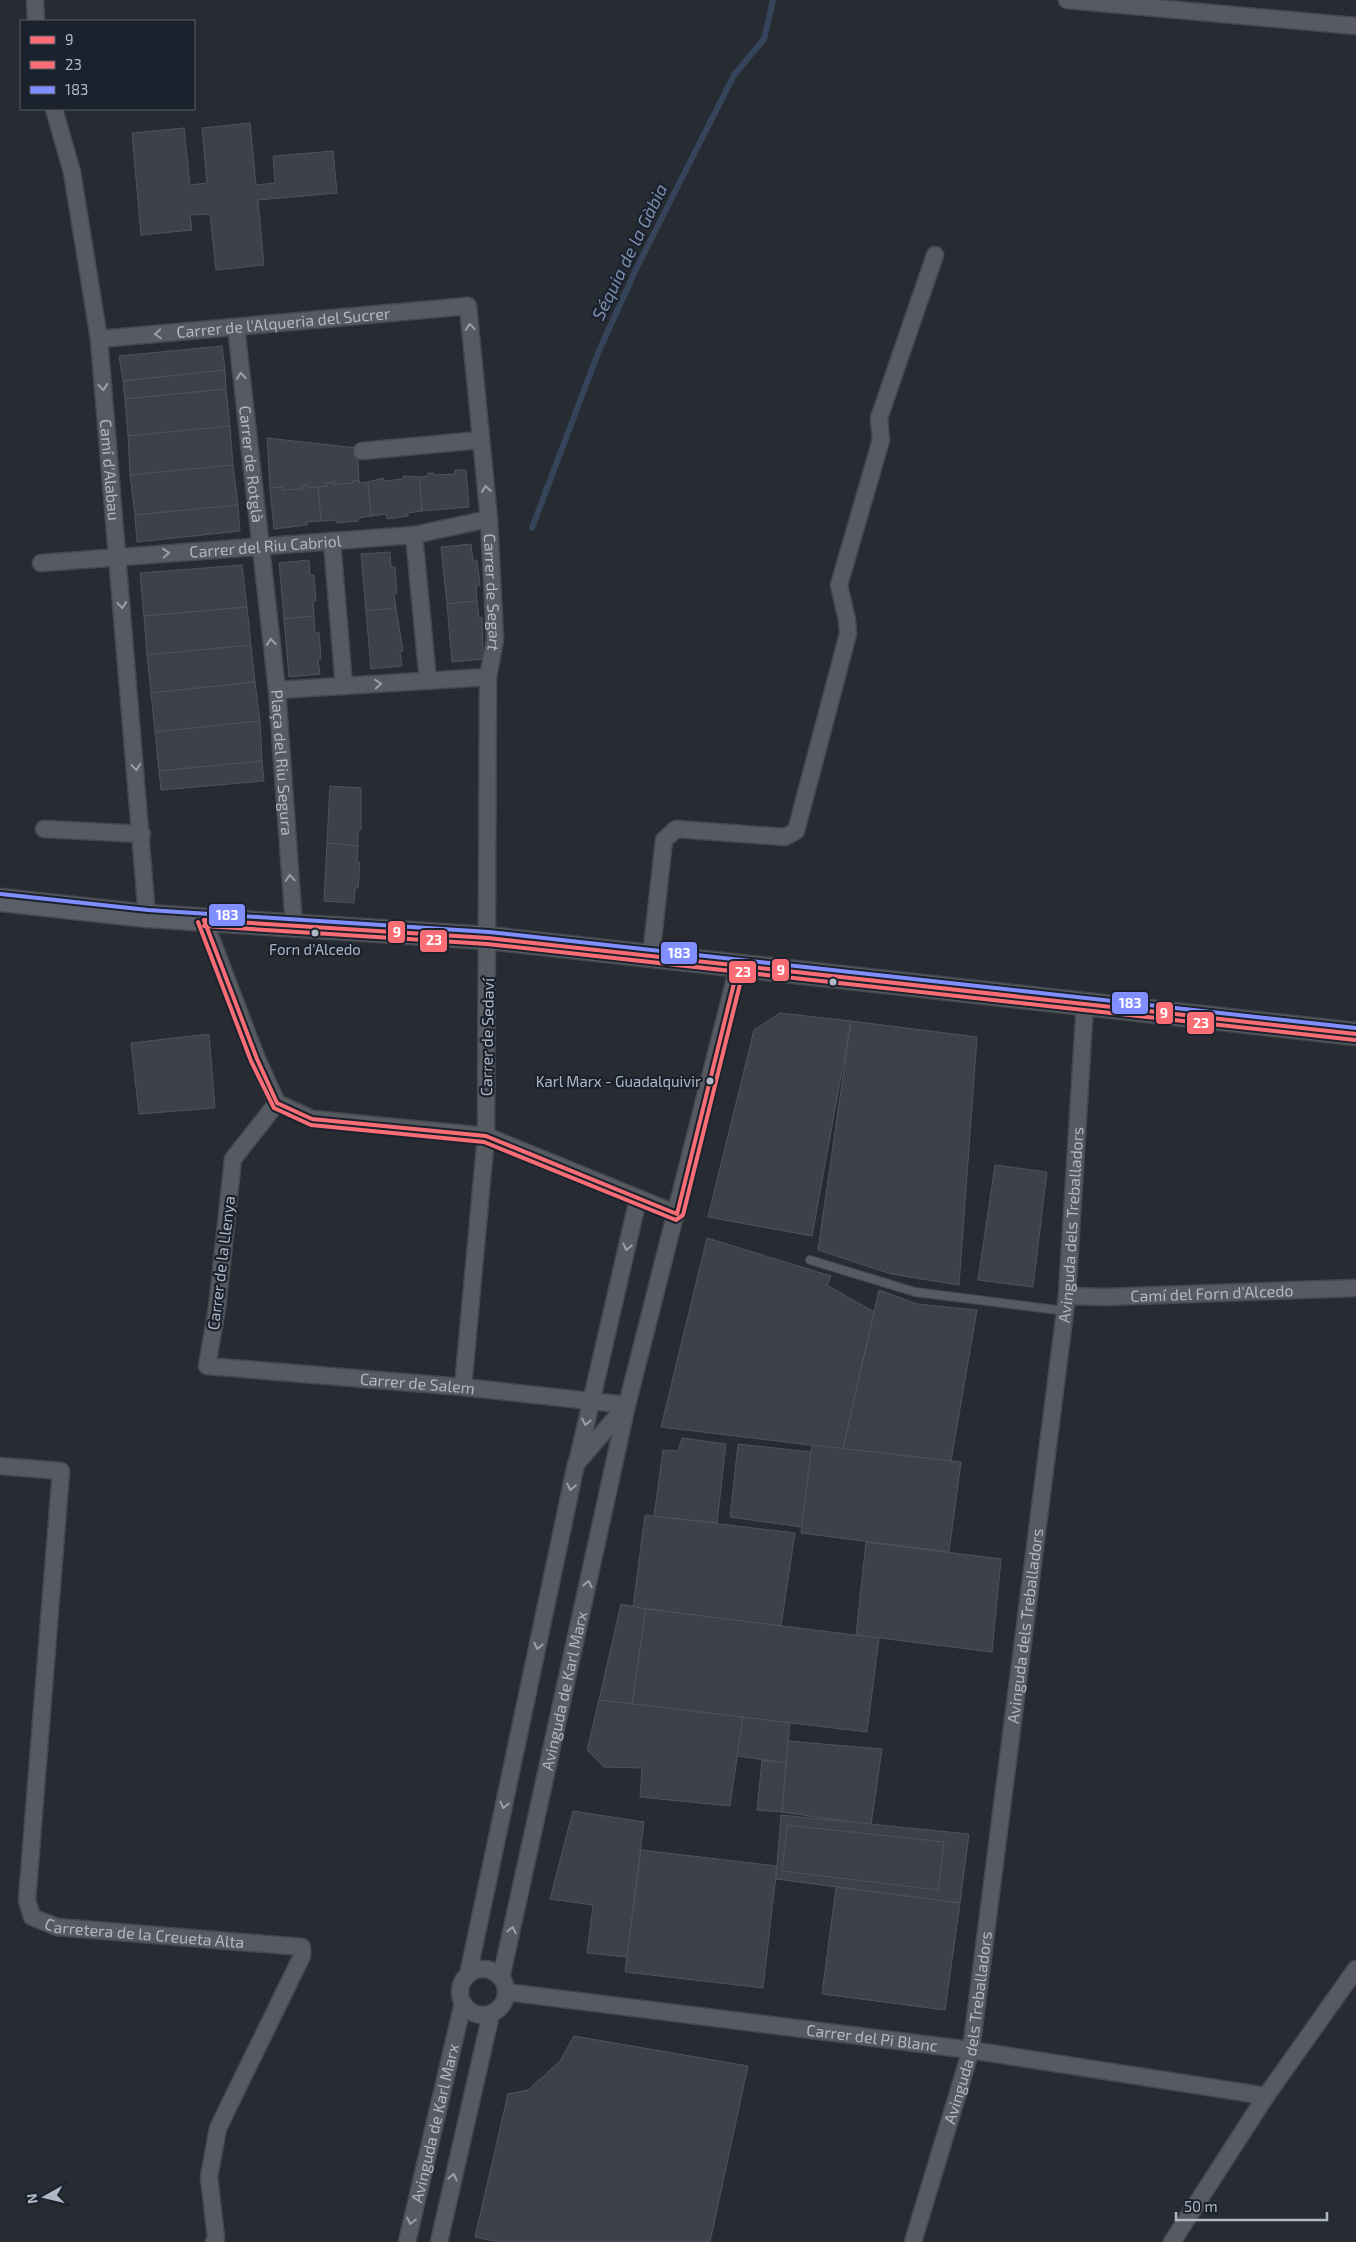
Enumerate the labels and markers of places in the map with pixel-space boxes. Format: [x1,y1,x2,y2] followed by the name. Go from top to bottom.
[310,928,320,938] marker: Forn d'Alcedo
[269,940,361,958] place label: Forn d'Alcedo
[828,977,838,987] unlabelled marker
[536,1072,701,1090] place label: Karl Marx - Guadalquivir
[705,1076,715,1086] marker: Karl Marx - Guadalquivir

